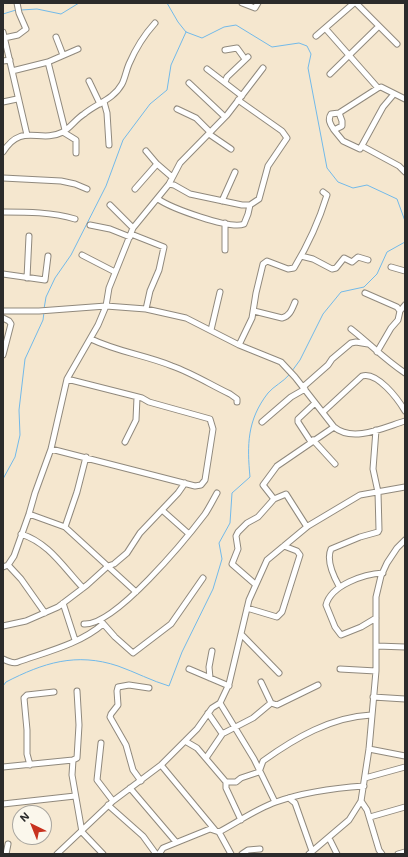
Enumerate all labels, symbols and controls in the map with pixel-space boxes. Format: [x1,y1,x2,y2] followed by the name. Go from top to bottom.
[12,805,52,845] north arrow
[16,808,32,825] text: N

